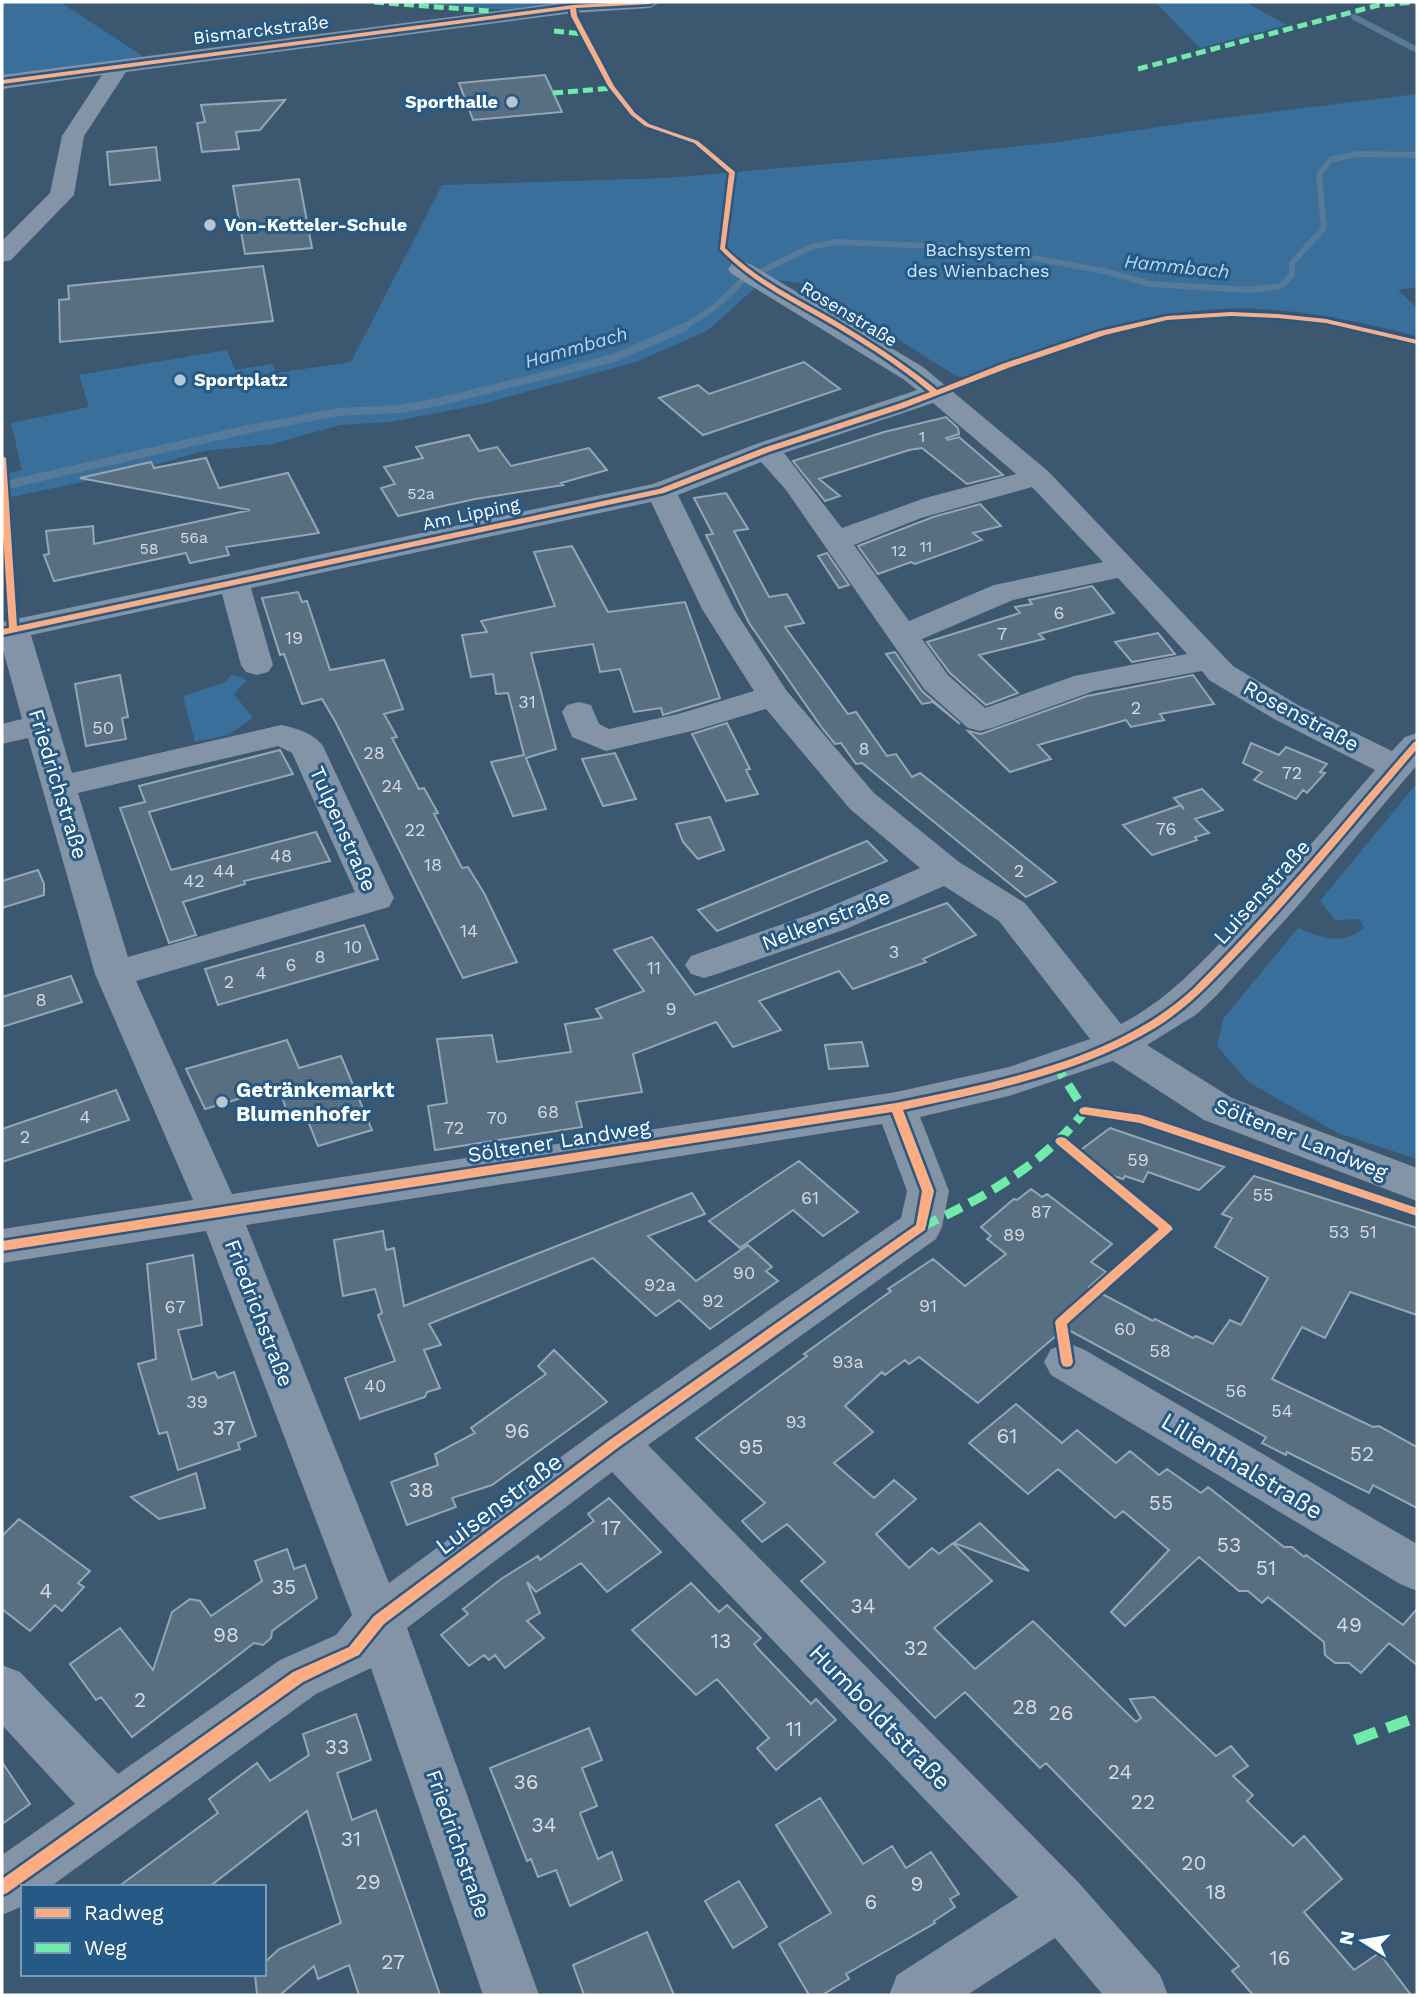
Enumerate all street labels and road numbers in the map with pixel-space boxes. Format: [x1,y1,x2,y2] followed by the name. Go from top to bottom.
[192,11,330,48] street label: Bismarckstraße
[797,276,902,351] street label: Rosenstraße
[420,493,522,534] street label: Am Lipping
[1239,675,1363,757] street label: Rosenstraße
[24,706,93,862] street label: Friedrichstraße
[305,762,382,895] street label: Tulpenstraße
[1208,834,1315,949] street label: Luisenstraße
[758,884,894,955] street label: Nelkenstraße
[1211,1092,1392,1185] street label: Söltener Landweg
[466,1114,653,1167] street label: Söltener Landweg
[220,1236,299,1390] street label: Friedrichstraße
[1156,1407,1328,1525] street label: Lilienthalstraße
[430,1447,568,1561] street label: Luisenstraße
[803,1638,957,1796] street label: Humboldtstraße
[421,1766,496,1921] street label: Friedrichstraße

